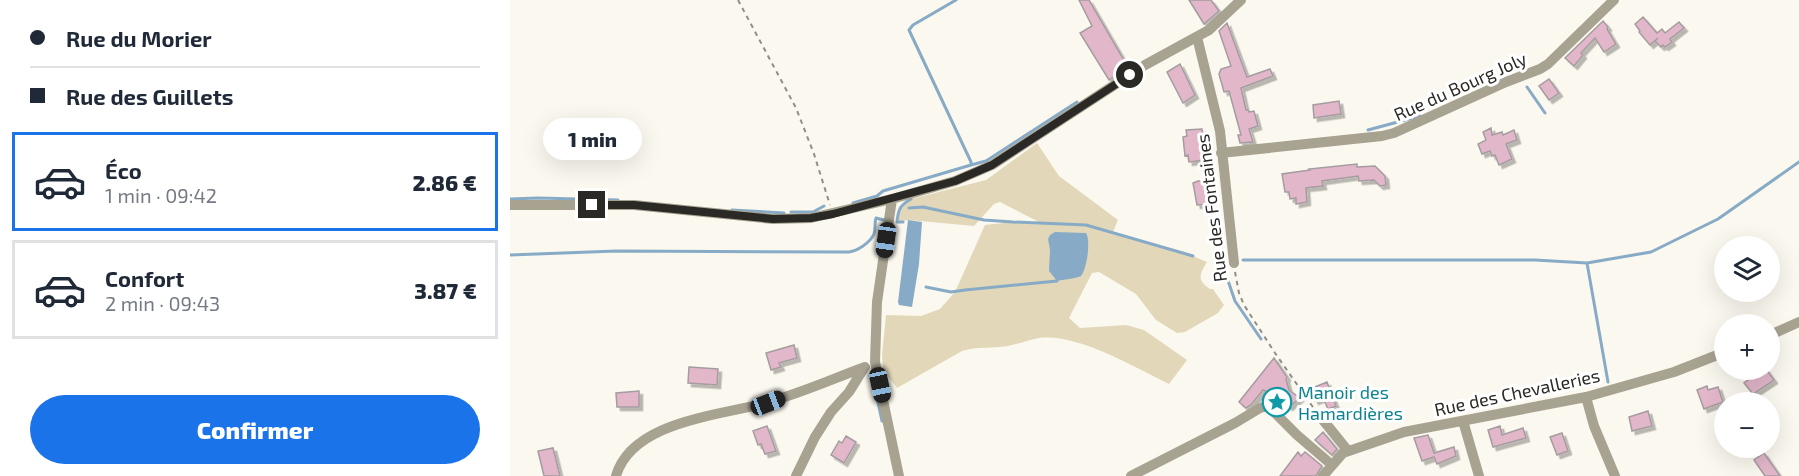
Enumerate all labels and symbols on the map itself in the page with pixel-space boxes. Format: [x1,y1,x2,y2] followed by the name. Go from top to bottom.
[1390,47,1530,125] street label: Rue du Bourg Joly
[1116,61,1143,88] route start
[542,118,642,160] callout: 1 min
[1191,133,1231,283] street label: Rue des Fontaines
[578,191,605,218] route end
[875,221,897,259] car
[1432,364,1602,420] street label: Rue des Chevalleries
[867,366,893,404] car
[1298,381,1403,424] place label: Manoir des Hamardières
[1261,386,1293,418] place icon: Manoir des Hamardières
[748,388,788,418] car

